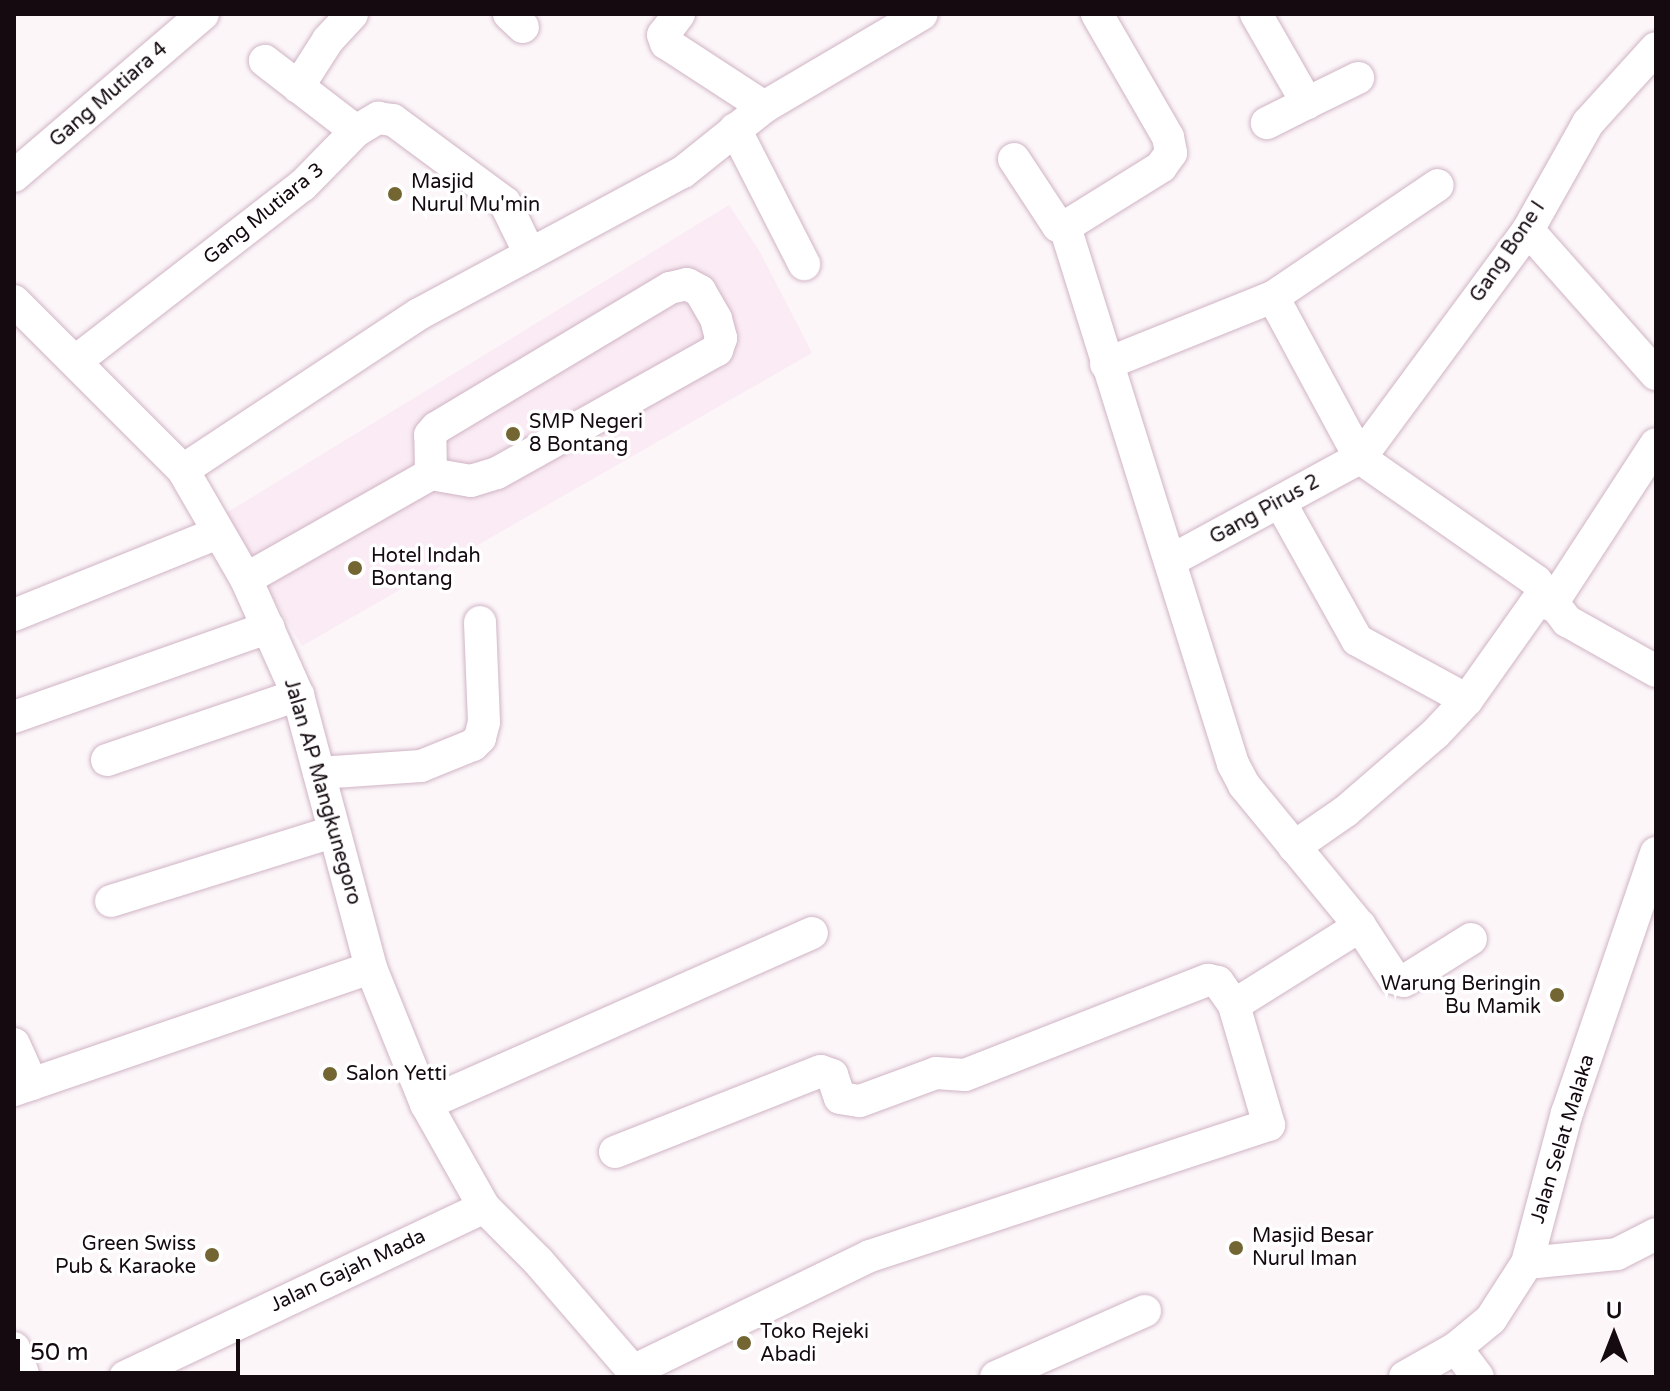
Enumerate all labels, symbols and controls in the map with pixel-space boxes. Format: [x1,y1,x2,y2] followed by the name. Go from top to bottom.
[45,37,173,153] street label: Gang Mutiara 4
[199,158,329,270] street label: Gang Mutiara 3
[411,170,540,217] place label: Masjid Nurul Mu'min
[386,185,404,203] marker: Masjid Nurul Mu'min
[1465,197,1551,307] street label: Gang Bone I
[529,410,643,457] place label: SMP Negeri 8 Bontang
[504,425,522,443] marker: SMP Negeri 8 Bontang
[1206,470,1324,550] street label: Gang Pirus 2
[371,544,481,591] place label: Hotel Indah Bontang
[346,559,364,577] marker: Hotel Indah Bontang
[278,676,366,908] street label: Jalan AP Mangkunegoro
[1381,972,1541,1019] place label: Warung Beringin Bu Mamik
[1548,986,1566,1004] marker: Warung Beringin Bu Mamik
[1526,1052,1600,1226] street label: Jalan Selat Malaka
[346,1062,447,1086] place label: Salon Yetti
[321,1065,339,1083] marker: Salon Yetti
[266,1224,430,1318] street label: Jalan Gajah Mada
[1252,1224,1374,1271] place label: Masjid Besar Nurul Iman
[55,1232,196,1279] place label: Green Swiss Pub & Karaoke
[1227,1239,1245,1257] marker: Masjid Besar Nurul Iman
[203,1246,221,1264] marker: Green Swiss Pub & Karaoke
[1574,1295,1654,1375] north arrow
[1606,1298,1622,1324] text: U
[760,1320,869,1367] place label: Toko Rejeki Abadi
[20,1323,244,1373] scale bar
[735,1334,753,1352] marker: Toko Rejeki Abadi
[30,1338,88,1367] text: 50 m

